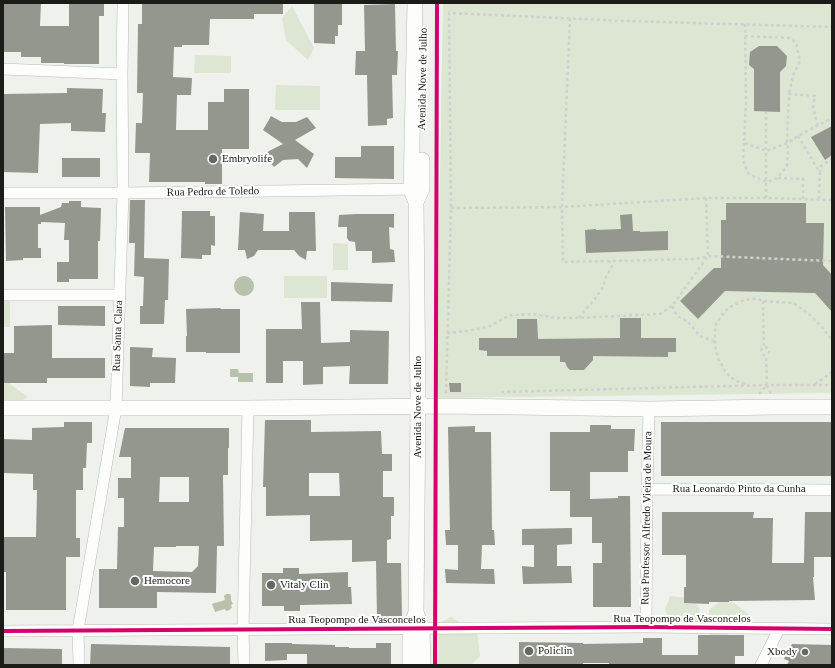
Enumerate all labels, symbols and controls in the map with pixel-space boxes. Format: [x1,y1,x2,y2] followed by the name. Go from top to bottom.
[416,28,430,130] street label: Avenida Nove de Julho
[222,152,272,166] place label: Embryolife
[207,153,219,165] marker: Embryolife
[167,185,259,199] street label: Rua Pedro de Toledo
[110,300,126,372] street label: Rua Santa Clara
[411,356,425,458] street label: Avenida Nove de Julho
[639,431,655,605] street label: Rua Professor Alfredo Vieira de Moura
[672,482,806,496] street label: Rua Leonardo Pinto da Cunha
[144,574,190,588] place label: Hemocore
[129,575,141,587] marker: Hemocore
[280,578,329,592] place label: Vitaly Clin
[265,579,277,591] marker: Vitaly Clin
[613,612,751,626] street label: Rua Teopompo de Vasconcelos
[288,613,426,627] street label: Rua Teopompo de Vasconcelos
[538,644,572,658] place label: Policlin
[523,645,535,657] marker: Policlin
[767,645,797,659] place label: Xbody
[800,647,810,657] marker: Xbody

